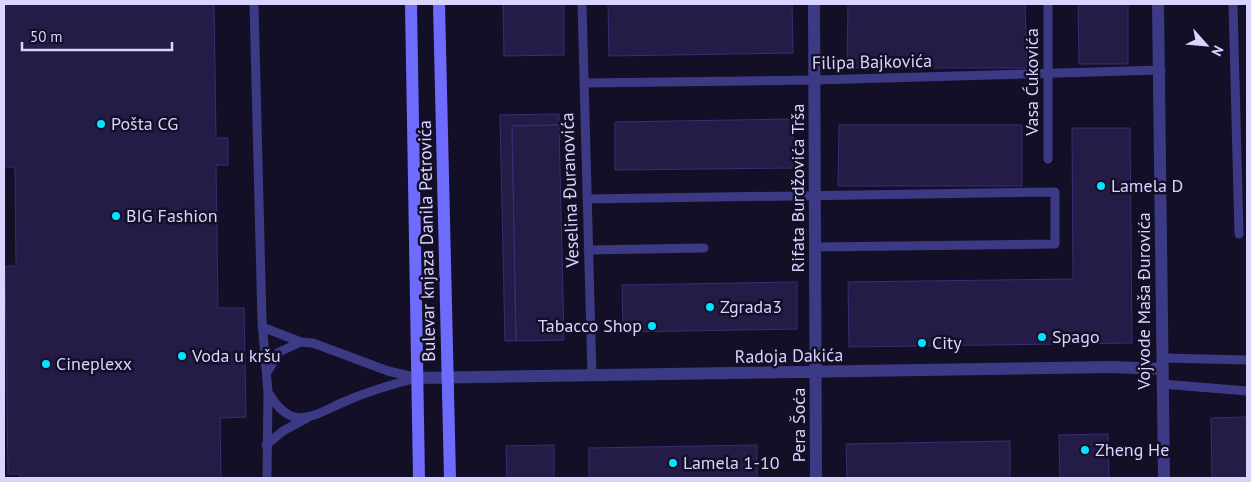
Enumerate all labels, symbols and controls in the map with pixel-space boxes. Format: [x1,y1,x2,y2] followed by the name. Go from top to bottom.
[22,20,172,52] scale bar
[1181,20,1231,70] north arrow
[30,27,63,46] text: 50 m
[1020,28,1043,137] street label: Vasa Ćukovića
[1207,43,1228,59] text: N
[812,49,932,74] street label: Filipa Bajkovića
[786,104,809,272] street label: Rifata Burdžovića Trša
[111,112,178,135] place label: Pošta CG
[555,112,584,269] street label: Veselina Đuranovića
[95,118,107,130] marker: Pošta CG
[413,120,440,362] street label: Bulevar knjaza Danila Petrovića
[1111,174,1183,197] place label: Lamela D
[1095,180,1107,192] marker: Lamela D
[126,204,218,227] place label: BIG Fashion
[110,210,122,222] marker: BIG Fashion
[1132,212,1155,391] street label: Vojvode Maša Đurovića
[720,295,782,318] place label: Zgrada3
[704,301,716,313] marker: Zgrada3
[538,314,642,337] place label: Tabacco Shop
[646,320,658,332] marker: Tabacco Shop
[1052,325,1100,348] place label: Spago
[932,331,962,354] place label: City
[1036,331,1048,343] marker: Spago
[916,337,928,349] marker: City
[735,343,843,368] street label: Radoja Dakića
[191,344,281,367] place label: Voda u kršu
[176,350,188,362] marker: Voda u kršu
[56,352,132,375] place label: Cineplexx
[40,358,52,370] marker: Cineplexx
[787,388,810,462] street label: Pera Šoća
[1095,438,1169,461] place label: Zheng He
[1079,444,1091,456] marker: Zheng He
[683,451,780,474] place label: Lamela 1-10
[667,457,679,469] marker: Lamela 1-10

